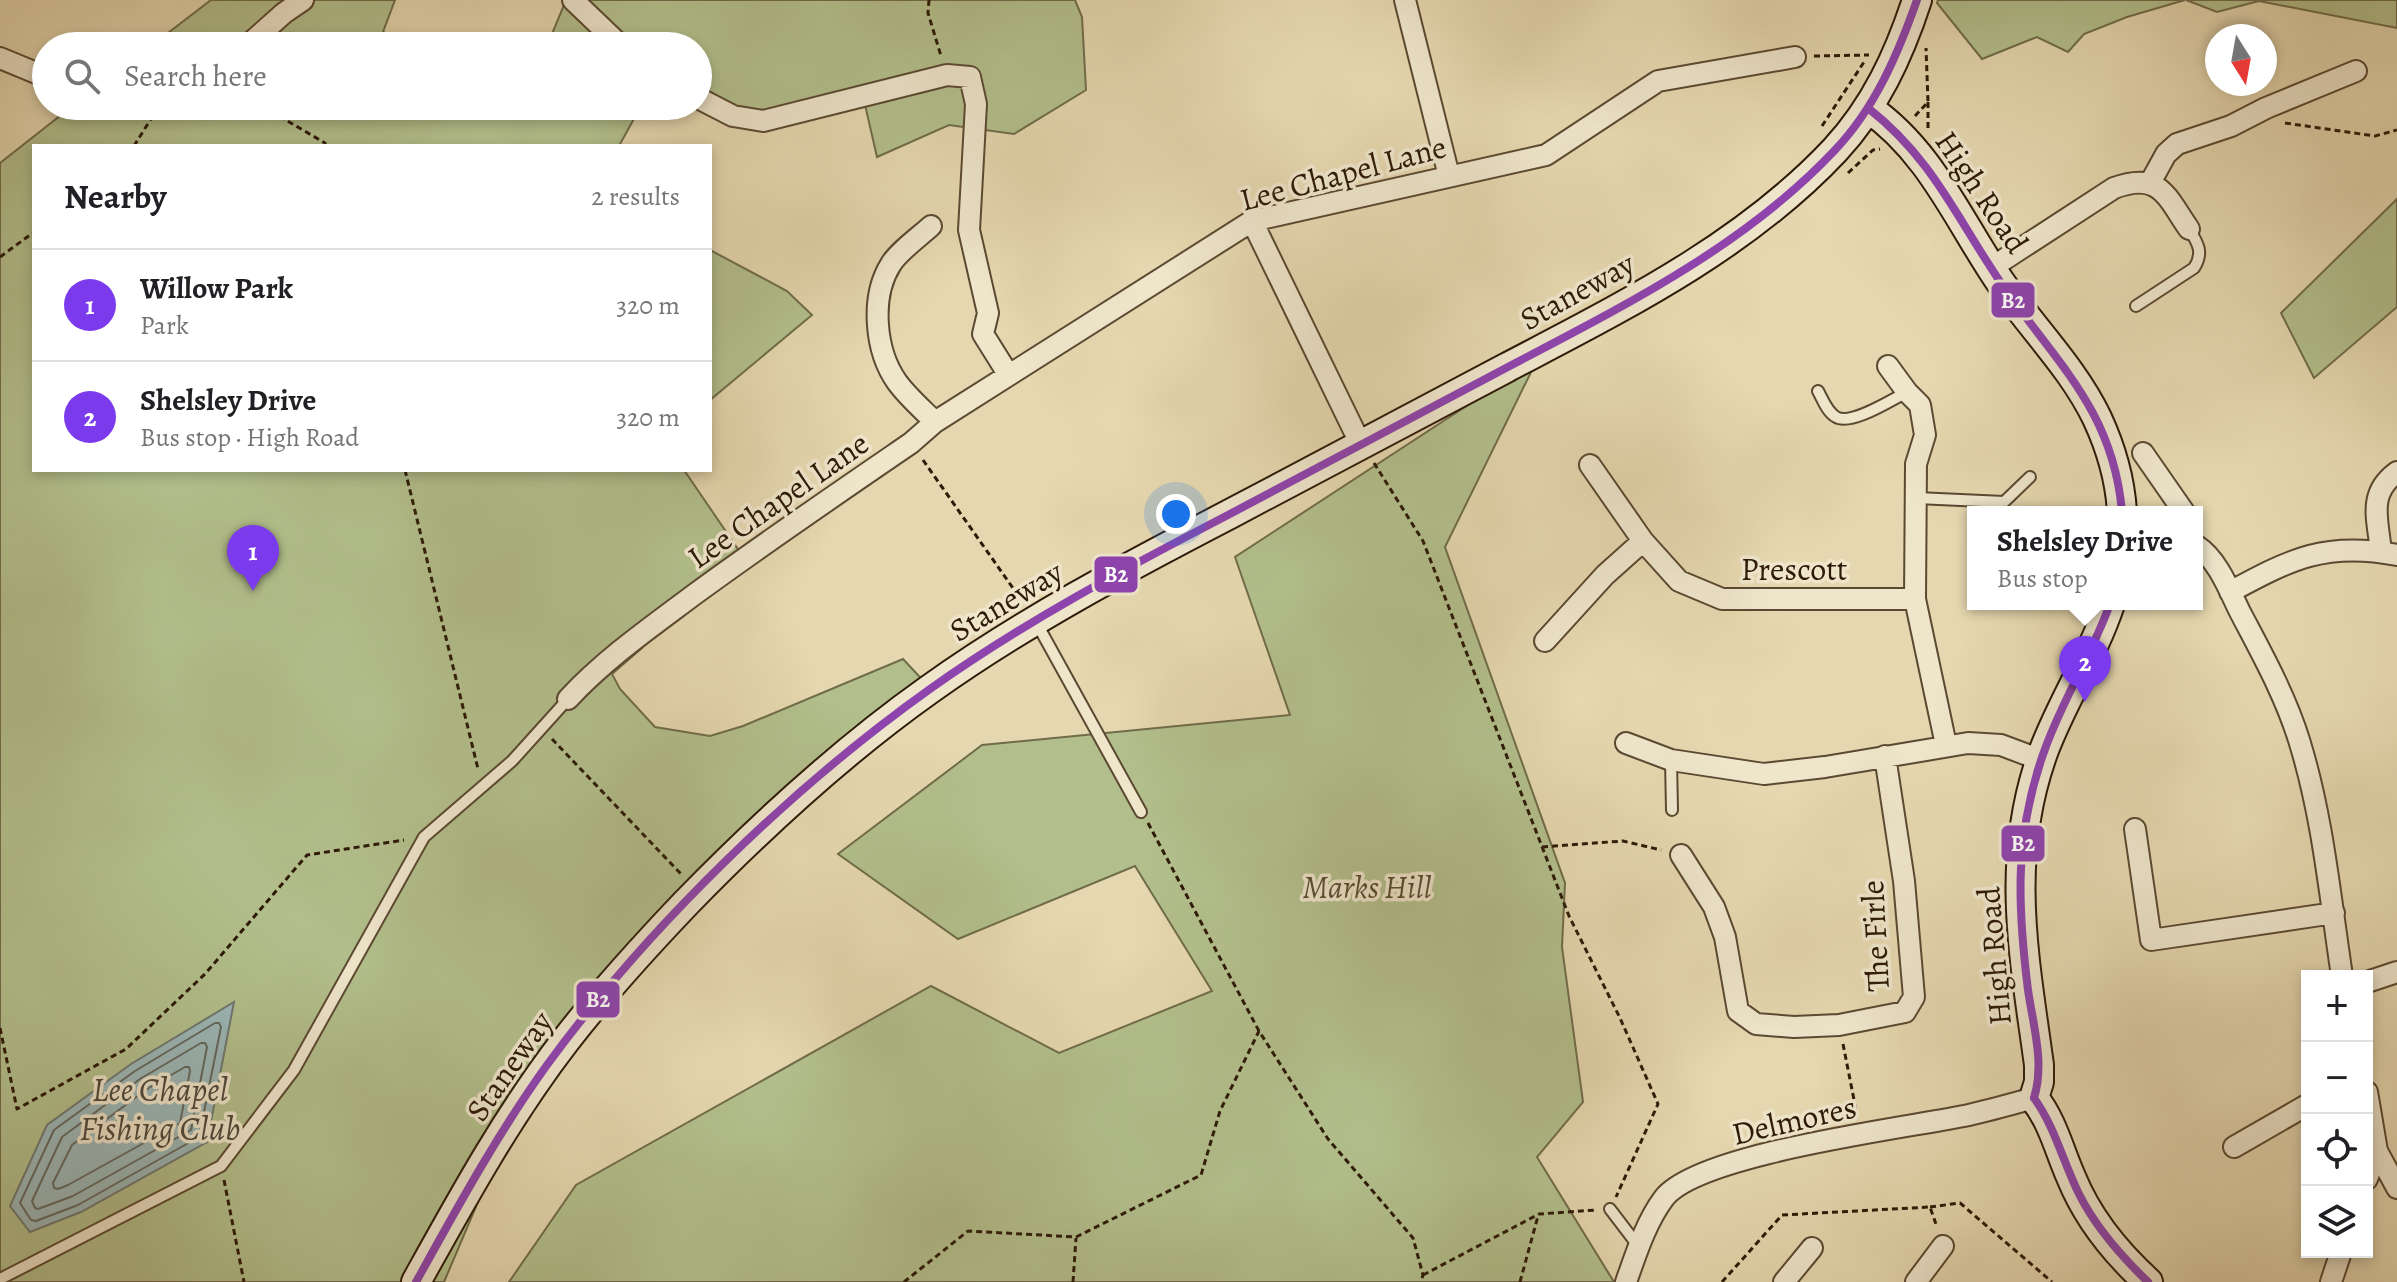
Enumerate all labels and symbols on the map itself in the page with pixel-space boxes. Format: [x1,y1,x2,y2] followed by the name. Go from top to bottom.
[2205,24,2277,96] north arrow
[1925,122,2040,263] street label: High Road
[1235,124,1451,222] street label: Lee Chapel Lane
[1512,241,1643,341] street label: Staneway
[1990,281,2036,319] line badge: B2
[2001,286,2026,316] text: B2
[679,421,877,579] street label: Lee Chapel Lane
[1156,494,1196,534] your location
[227,525,279,591] pin: 1
[1741,547,1847,591] street label: Prescott
[941,550,1071,652] street label: Staneway
[1093,555,1139,594] line badge: B2
[1104,560,1129,590] text: B2
[2059,636,2111,702] pin: 2
[2000,824,2046,863] line badge: B2
[2011,829,2036,859] text: B2
[1303,865,1431,909] park label: Marks Hill
[1850,879,1900,993] street label: The Firle
[1966,884,2022,1027] street label: High Road
[575,980,621,1019] line badge: B2
[586,985,611,1015] text: B2
[455,1002,563,1130] street label: Staneway
[80,1066,240,1152] water label: Lee Chapel Fishing Club
[1727,1084,1861,1156] street label: Delmores

